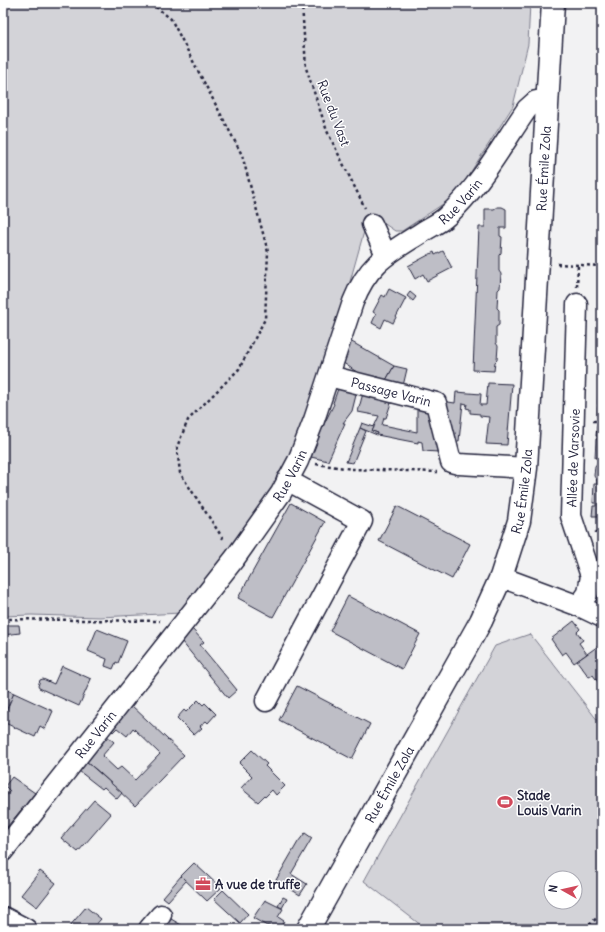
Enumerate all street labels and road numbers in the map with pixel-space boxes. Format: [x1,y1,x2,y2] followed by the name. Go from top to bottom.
[313,78,354,149] street label: Rue du Vast
[533,125,555,212] street label: Rue Émile Zola
[435,175,486,229] street label: Rue Varin
[349,374,433,411] street label: Passage Varin
[563,408,584,508] street label: Allée de Varsovie
[269,447,311,505] street label: Rue Varin
[507,449,536,536] street label: Rue Émile Zola
[72,707,120,762] street label: Rue Varin
[361,743,418,826] street label: Rue Émile Zola

